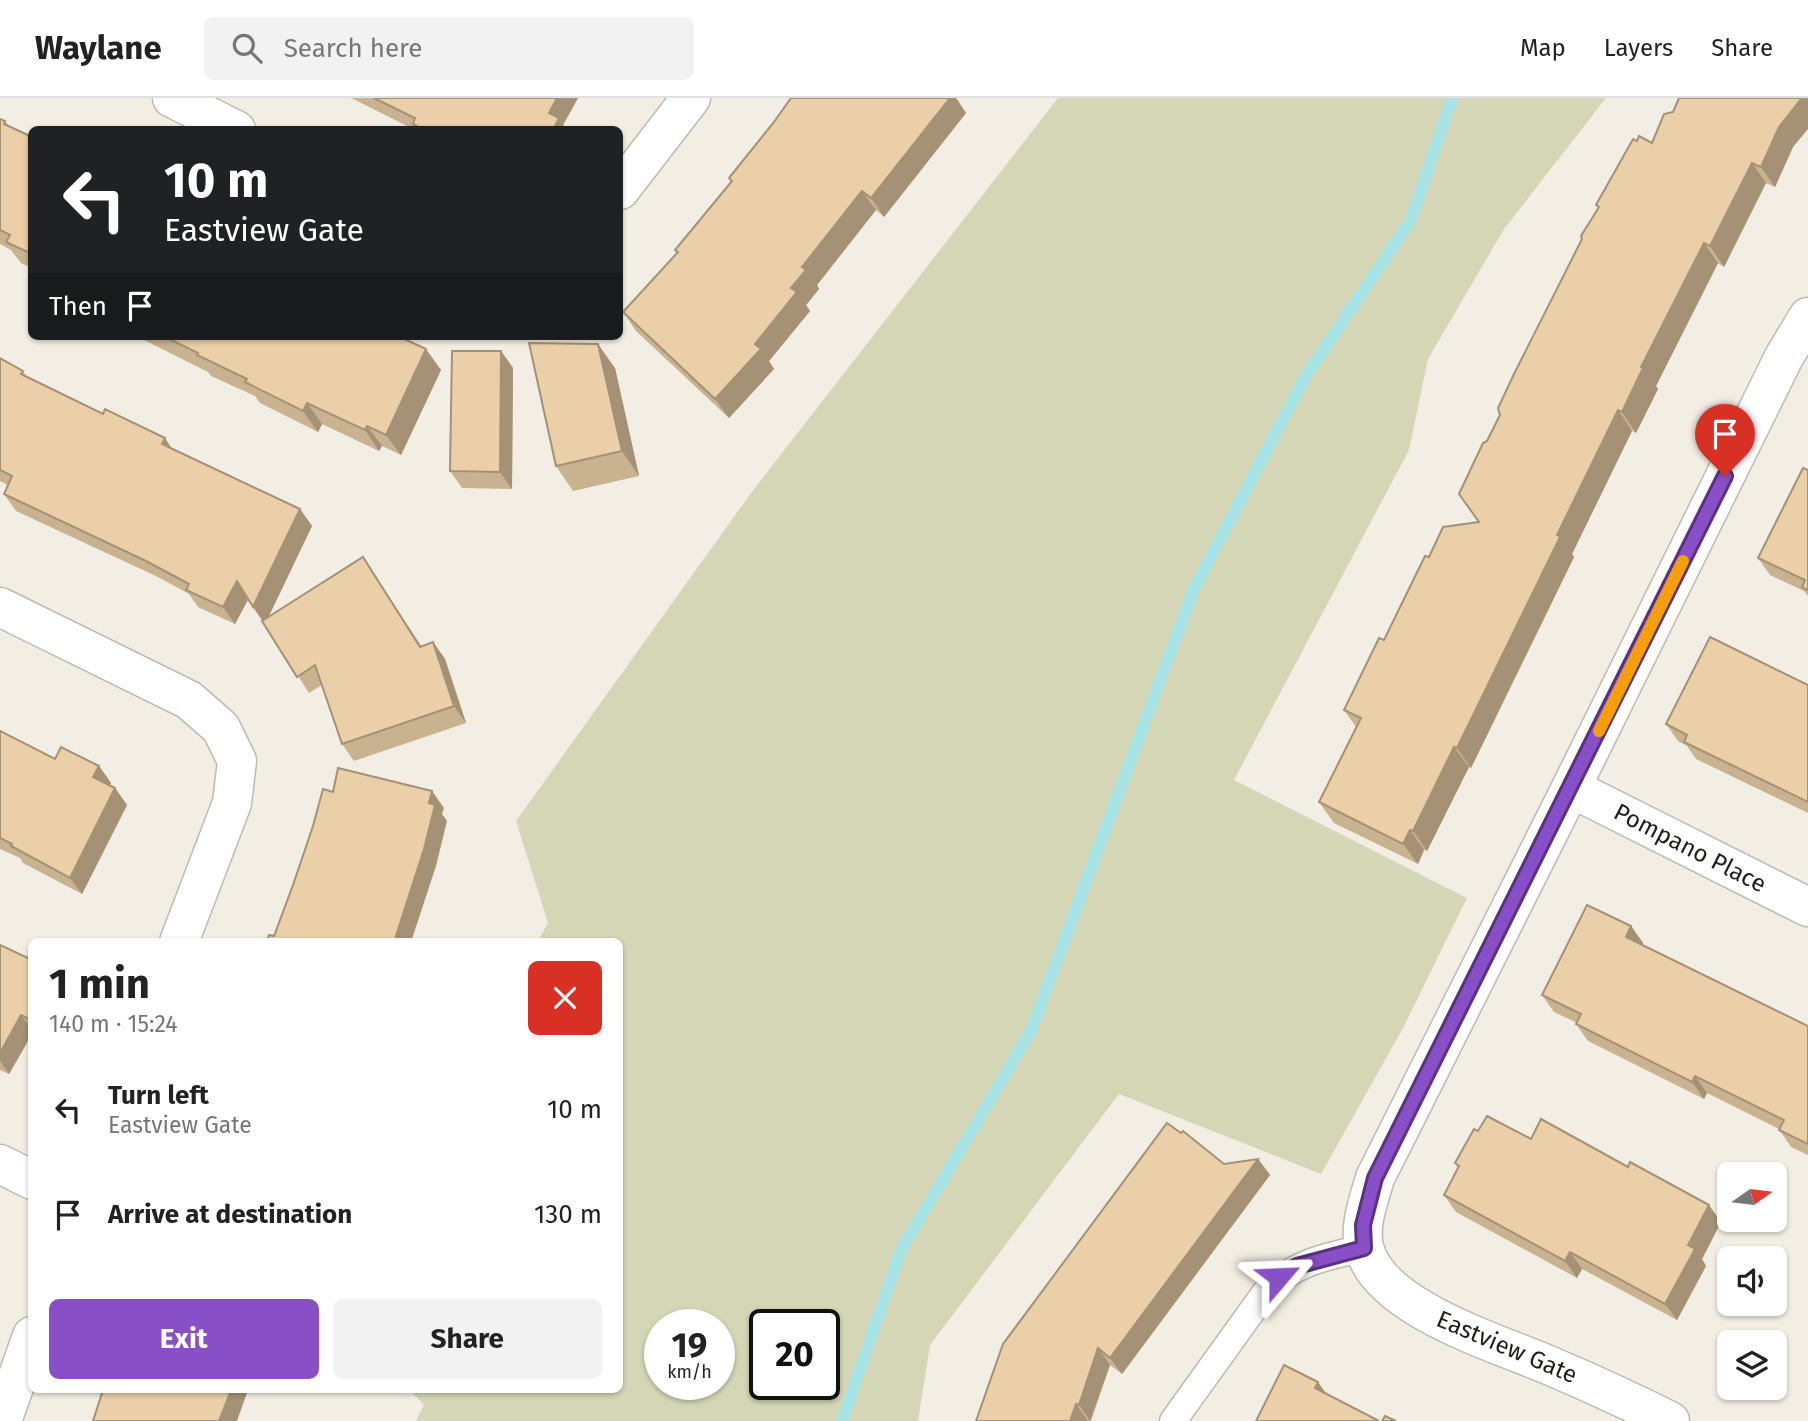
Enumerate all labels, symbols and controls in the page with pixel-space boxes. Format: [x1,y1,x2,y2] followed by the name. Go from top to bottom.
[204,17,694,80] search box
[35,28,162,68] text: Waylane
[228,29,266,67] icon: search
[284,33,423,64] text: Search here
[1520,34,1566,62] text: Map
[1604,34,1673,62] text: Layers
[1711,34,1773,62] text: Share
[164,151,268,210] text: 10 m
[49,154,140,245] icon: left
[164,211,364,249] text: Eastview Gate
[121,287,159,325] icon: arrive
[49,291,107,322] text: Then
[1695,404,1755,476] pin
[1706,415,1744,453] icon: arrive
[1609,798,1771,898] street label: Pompano Place
[49,959,150,1009] text: 1 min
[528,961,602,1035] button: close
[49,1010,178,1038] text: 140 m · 15:24
[108,1080,209,1111] text: Turn left
[49,1091,87,1129] icon: left
[547,1094,602,1125] text: 10 m
[108,1111,252,1139] text: Eastview Gate
[1717,1162,1787,1232] north arrow
[1717,1162,1787,1400] map controls
[49,1196,87,1234] icon: arrive
[108,1199,352,1230] text: Arrive at destination
[534,1199,602,1230] text: 130 m
[1242,1240,1316,1314] position arrow
[1717,1246,1787,1316] button: sound
[49,1299,319,1379] button: Exit
[333,1299,602,1379] button: Share
[1433,1305,1581,1389] street label: Eastview Gate
[749,1309,840,1400] speed limit sign: 20
[672,1324,707,1366] text: 19
[1717,1330,1787,1400] button: layers
[667,1361,712,1383] text: km/h

